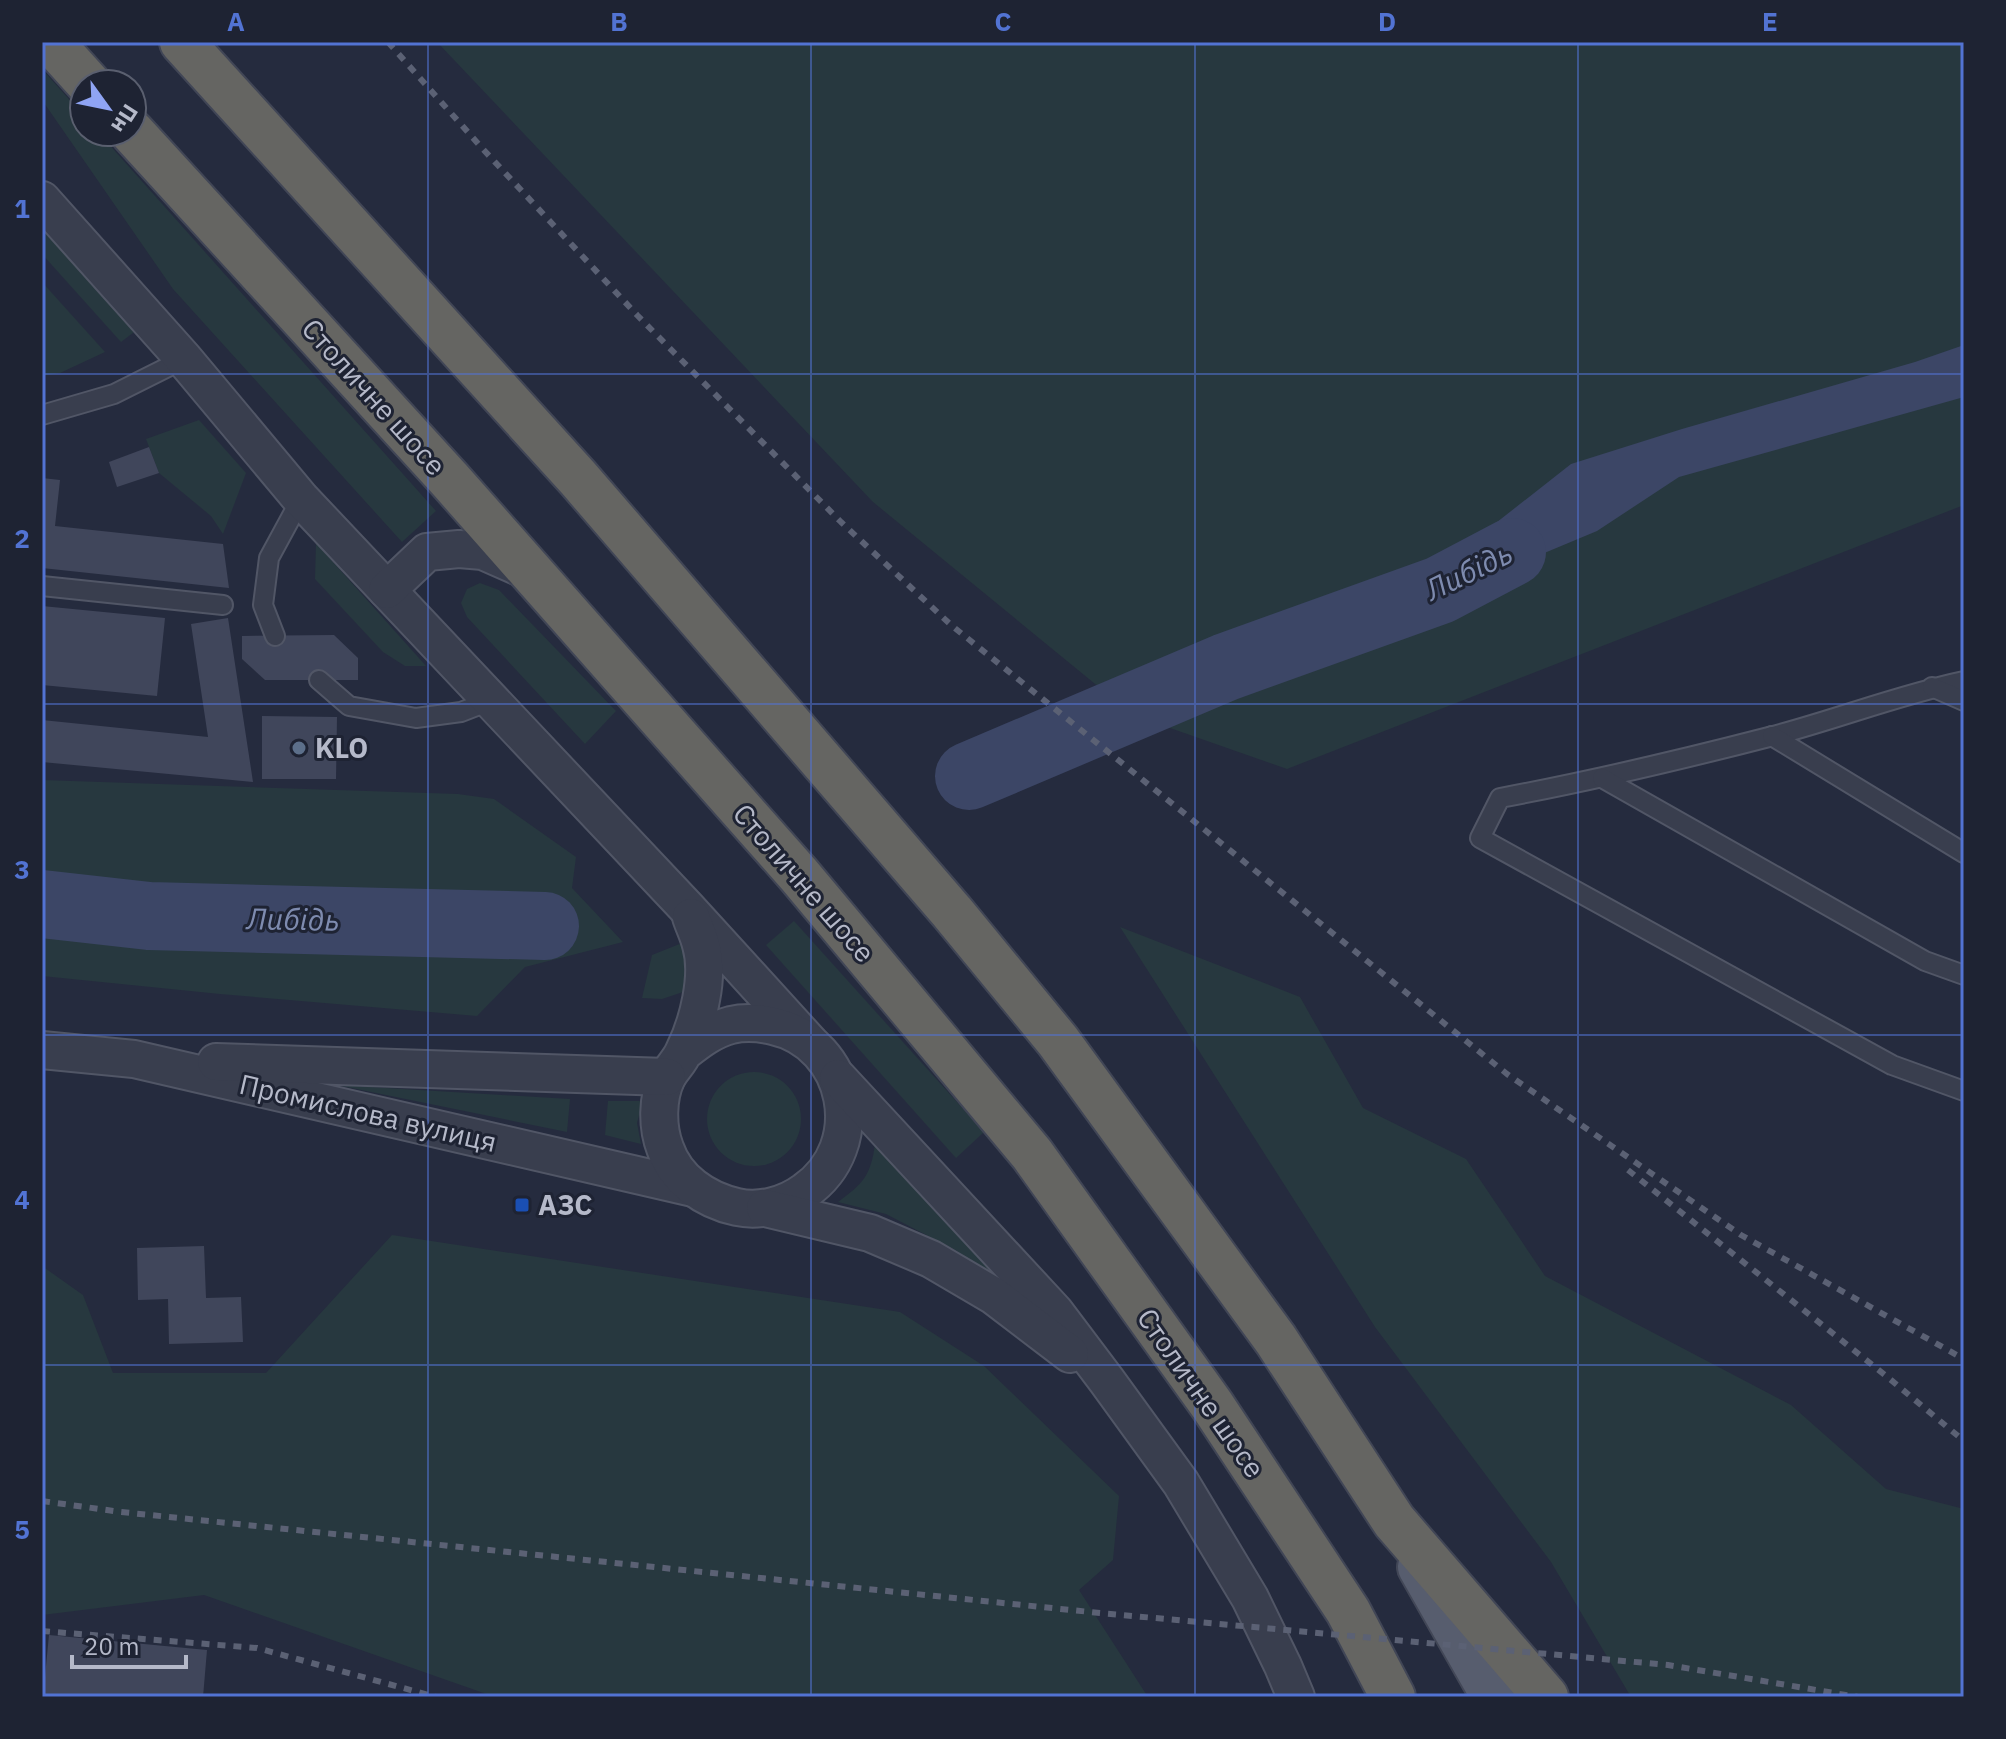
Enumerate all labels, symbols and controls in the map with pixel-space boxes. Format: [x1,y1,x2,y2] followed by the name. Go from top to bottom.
[227,4,245,38] text: A
[610,4,628,38] text: B
[995,4,1012,38] text: C
[1378,4,1396,38] text: D
[1762,4,1778,38] text: E
[68,68,148,148] north arrow
[105,99,145,139] text: Пн
[14,191,30,225] text: 1
[294,310,455,483] street label: Столичне шосе
[14,521,30,555] text: 2
[1416,533,1519,609] water label: Либідь
[315,729,368,766] place label: KLO
[290,739,308,757] marker: KLO
[725,795,884,970] street label: Столичне шосе
[14,852,30,886] text: 3
[244,898,340,939] water label: Либідь
[236,1065,500,1160] street label: Промислова вулиця
[14,1182,30,1216] text: 4
[538,1186,592,1223] place label: АЗС
[513,1196,531,1214] marker: АЗС
[1129,1301,1274,1485] street label: Столичне шосе
[14,1512,30,1546] text: 5
[72,1619,186,1669] scale bar
[84,1630,139,1662] text: 20 m

